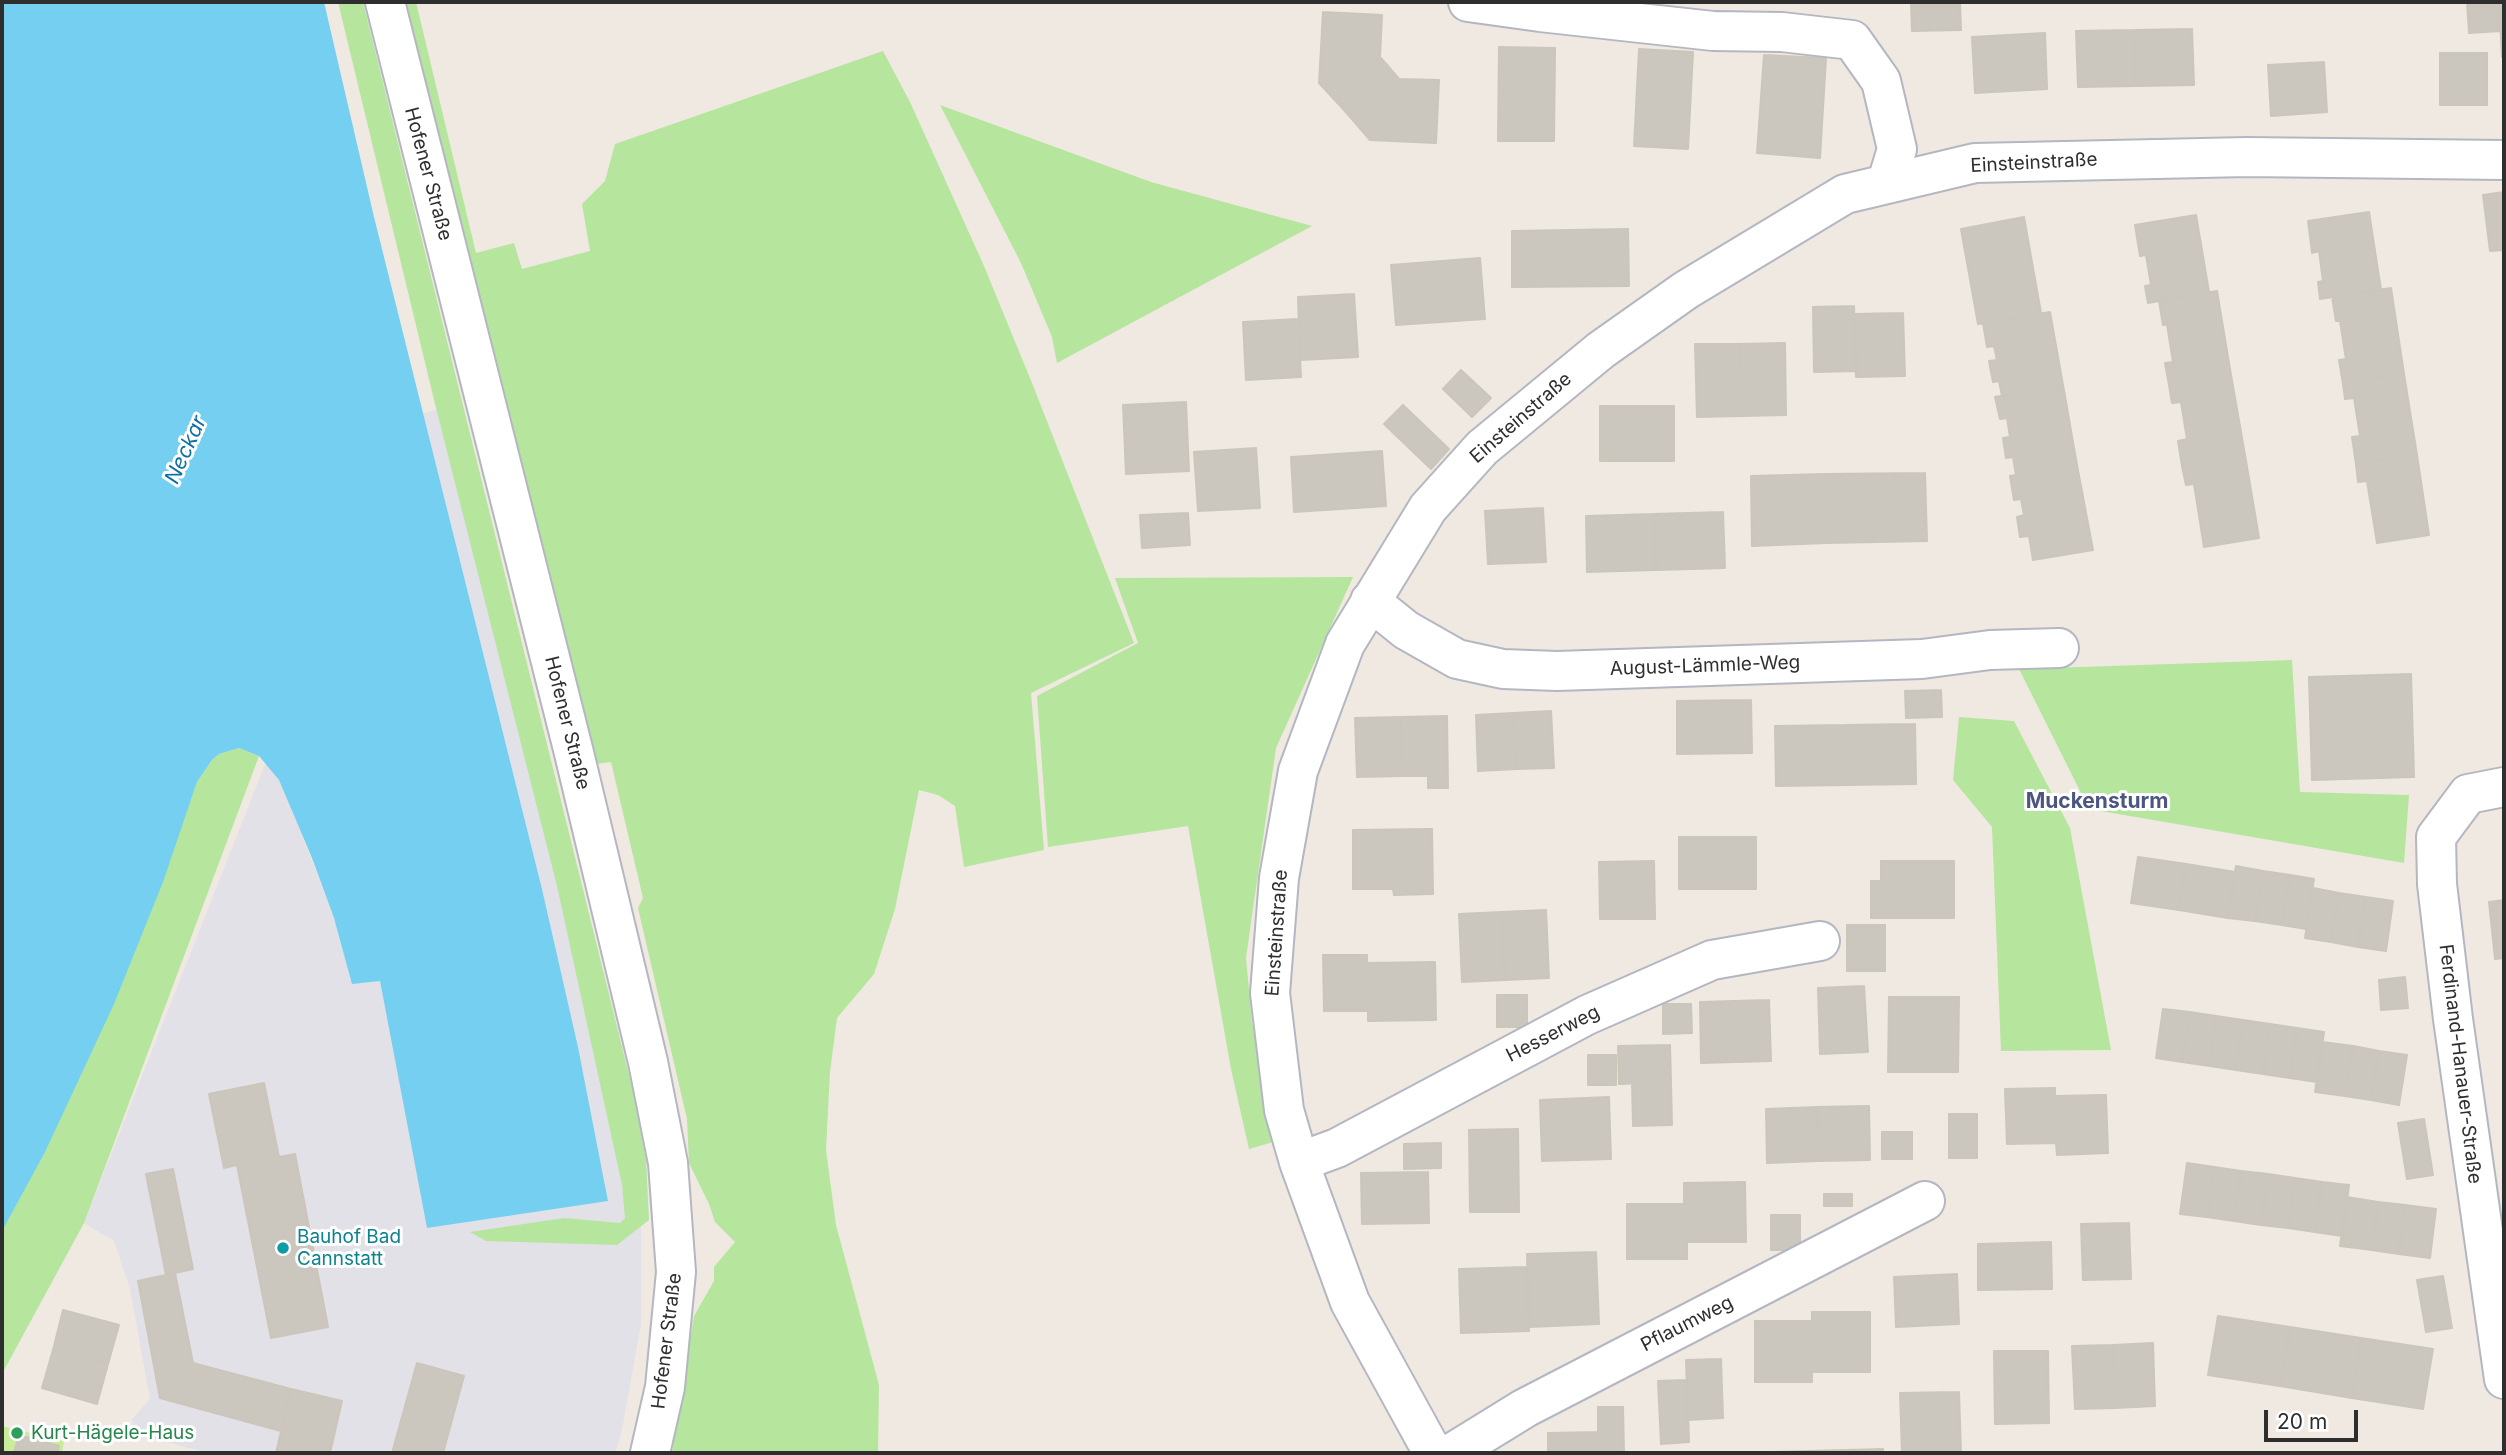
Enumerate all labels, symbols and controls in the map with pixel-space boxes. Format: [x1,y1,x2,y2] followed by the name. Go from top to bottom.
[399,105,457,243] street label: Hofener Straße
[1970,148,2098,178] street label: Einsteinstraße
[1466,368,1576,468] street label: Einsteinstraße
[160,412,212,488] water label: Neckar
[1609,651,1801,681] street label: August-Lämmle-Weg
[539,654,595,792] street label: Hofener Straße
[2026,789,2168,815] district label: Muckensturm
[1261,869,1293,997] street label: Einsteinstraße
[2434,943,2486,1185] street label: Ferdinand-Hanauer-Straße
[1503,1001,1603,1067] street label: Hesserweg
[297,1226,401,1270] place label: Bauhof Bad Cannstatt
[275,1240,291,1256] marker: Bauhof Bad Cannstatt
[647,1272,687,1410] street label: Hofener Straße
[1637,1291,1737,1357] street label: Pflaumweg
[2268,1396,2362,1440] scale bar
[2277,1409,2327,1434] text: 20 m
[31,1422,194,1444] place label: Kurt-Hägele-Haus
[9,1425,25,1441] marker: Kurt-Hägele-Haus

